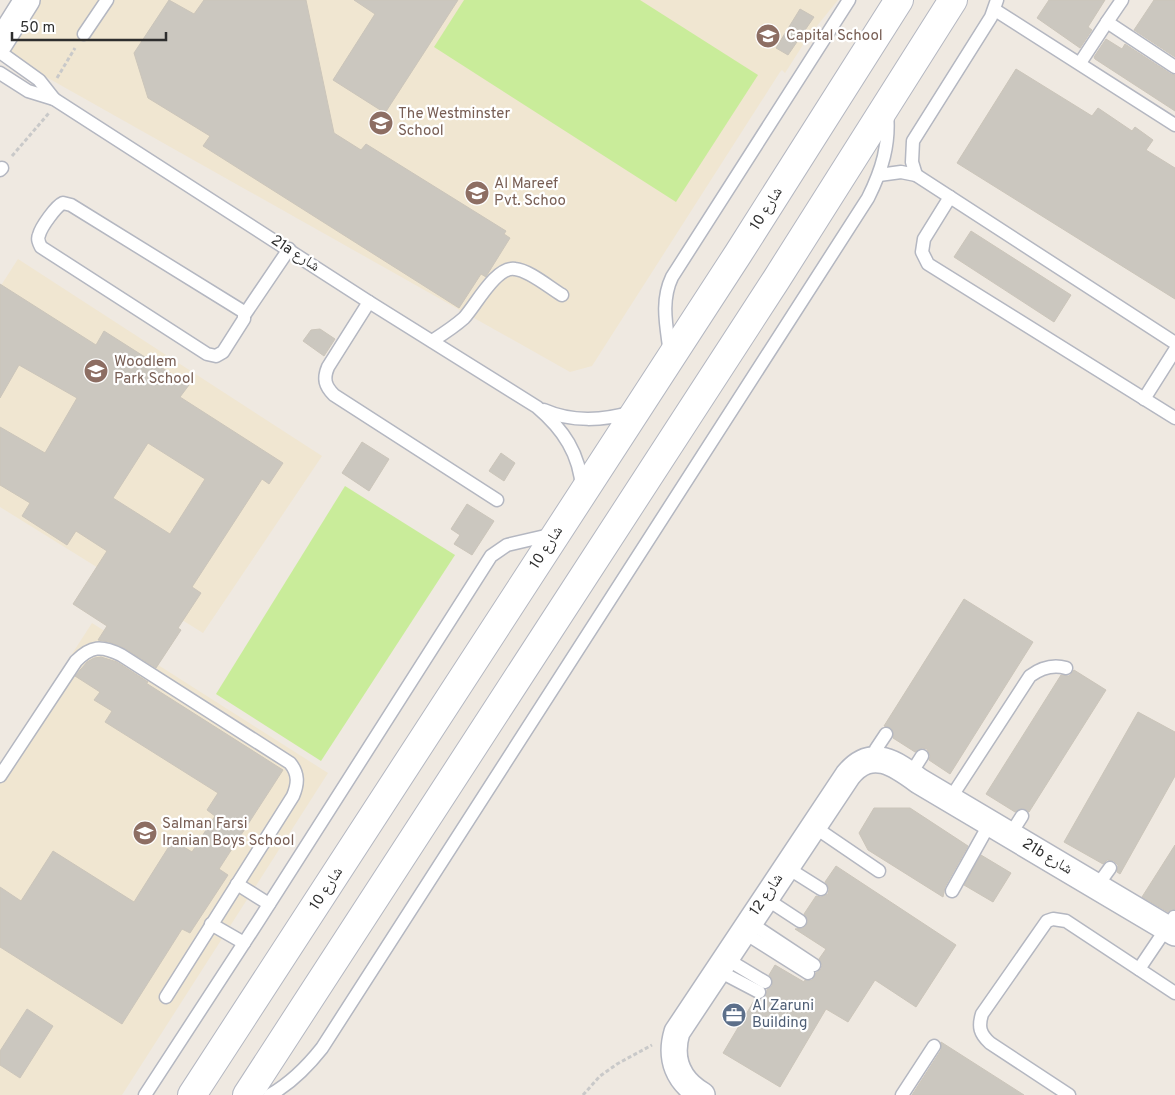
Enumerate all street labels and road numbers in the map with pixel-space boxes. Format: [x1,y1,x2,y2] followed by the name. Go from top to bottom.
[746,184,788,234] street label: شارع 10
[267,231,323,277] street label: 21a شارع
[526,523,568,573] street label: شارع 10
[1018,835,1076,879] street label: 21b شارع
[306,864,348,914] street label: شارع 10
[746,870,788,920] street label: شارع 12

